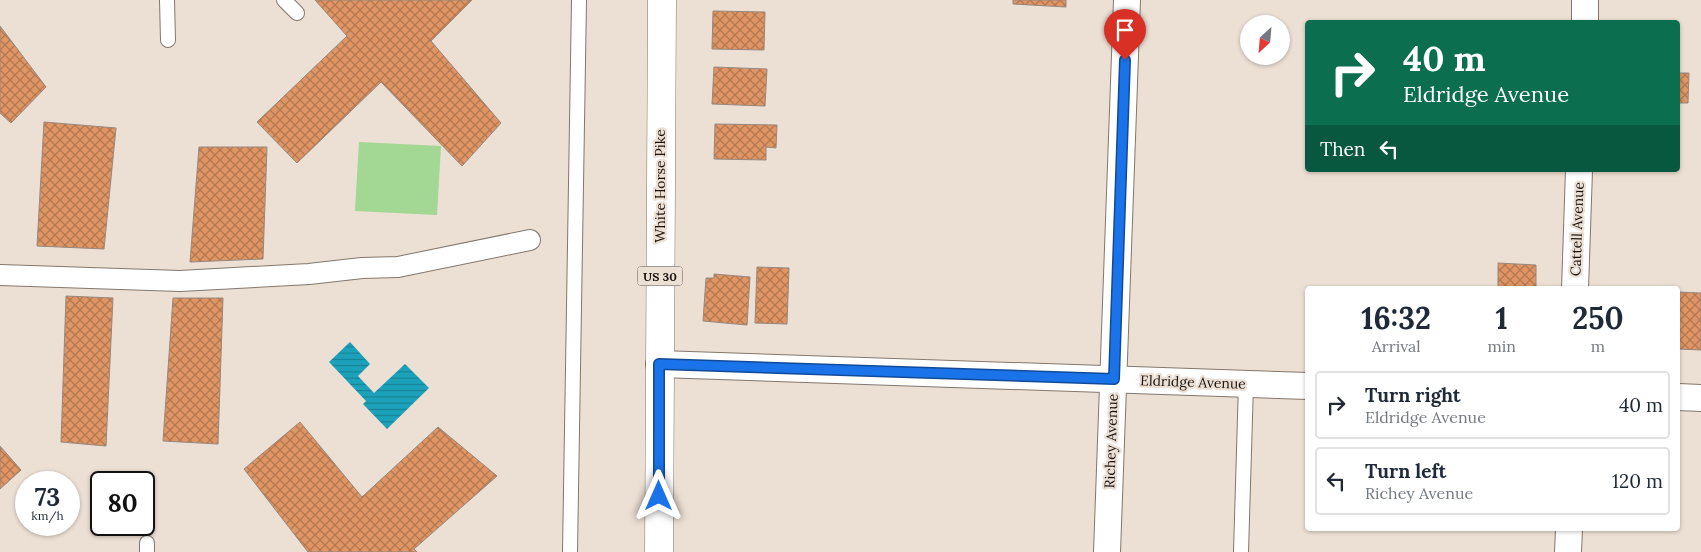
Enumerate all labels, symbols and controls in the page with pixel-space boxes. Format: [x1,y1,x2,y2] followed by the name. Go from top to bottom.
[1104,9,1146,60] pin
[1240,15,1290,65] north arrow
[1240,15,1290,65] map controls
[1111,16,1139,44] icon: arrive
[1403,36,1486,81] text: 40 m
[1320,40,1385,105] icon: right
[1403,80,1569,108] text: Eldridge Avenue
[651,129,669,243] street label: White Horse Pike
[1375,135,1403,163] icon: left
[1320,137,1365,161] text: Then
[1566,181,1588,276] street label: Cattell Avenue
[638,266,682,286] road number: US 30
[1361,299,1431,337] text: 16:32
[1496,299,1508,337] text: 1
[1572,299,1624,337] text: 250
[1372,336,1421,356] text: Arrival
[1487,336,1516,356] text: min
[1591,336,1605,356] text: m
[1140,371,1247,393] street label: Eldridge Avenue
[1365,383,1461,407] text: Turn right
[1322,391,1350,419] icon: right
[1100,393,1122,489] street label: Richey Avenue
[1619,393,1663,417] text: 40 m
[1365,407,1486,427] text: Eldridge Avenue
[1365,459,1446,483] text: Turn left
[1322,467,1350,495] icon: left
[632,469,684,521] position arrow
[1612,469,1663,493] text: 120 m
[90,471,155,536] speed limit sign: 80
[35,481,60,513] text: 73
[1365,483,1473,503] text: Richey Avenue
[31,508,64,523] text: km/h

